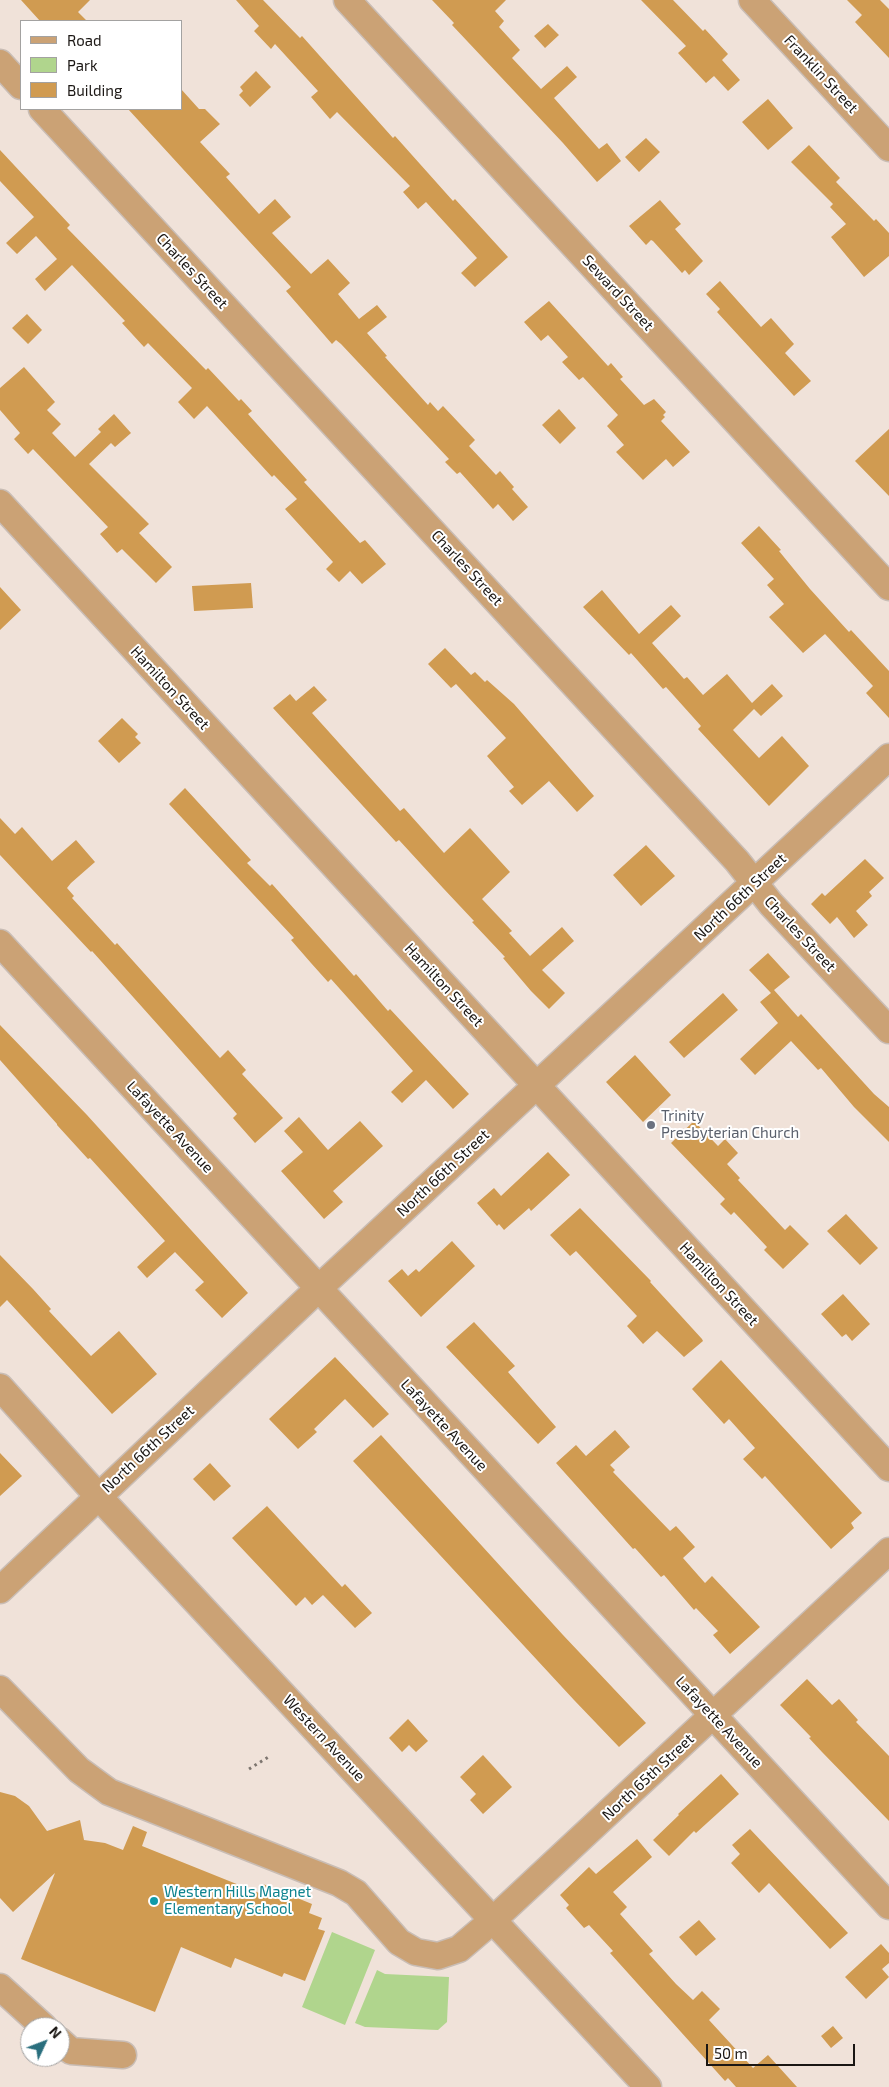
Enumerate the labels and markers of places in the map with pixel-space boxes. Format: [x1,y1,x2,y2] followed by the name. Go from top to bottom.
[661,1107,799,1142] place label: Trinity Presbyterian Church
[645,1119,657,1131] marker: Trinity Presbyterian Church
[164,1883,311,1918] place label: Western Hills Magnet Elementary School
[148,1895,160,1907] marker: Western Hills Magnet Elementary School

